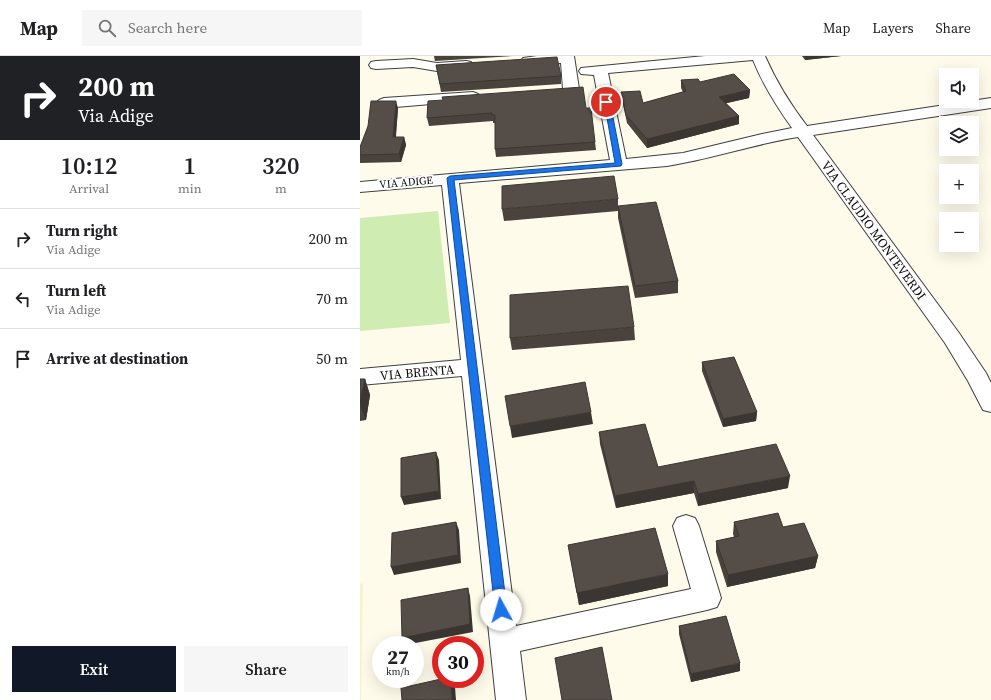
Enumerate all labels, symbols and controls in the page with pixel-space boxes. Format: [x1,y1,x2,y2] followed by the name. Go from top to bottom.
[82,10,362,46] search box
[20,15,58,41] text: Map
[96,17,118,39] icon: search
[128,17,207,38] text: Search here
[823,18,850,38] text: Map
[872,18,914,38] text: Layers
[936,18,971,38] text: Share
[78,67,155,105] text: 200 m
[939,68,979,252] map controls
[939,68,979,108] button: sound
[12,72,64,124] icon: right
[589,85,623,119] pin
[595,91,617,113] icon: arrive
[78,103,154,128] text: Via Adige
[939,116,979,156] button: layers
[60,149,118,182] text: 10:12
[184,149,196,182] text: 1
[262,149,300,182] text: 320
[817,157,930,303] street label: VIA CLAUDIO MONTEVERDI
[939,164,979,204] button: +
[379,173,434,192] street label: VIA ADIGE
[69,180,109,197] text: Arrival
[178,180,202,197] text: min
[275,180,287,197] text: m
[939,212,979,252] button: −
[46,220,118,241] text: Turn right
[12,228,34,250] icon: right
[308,228,348,249] text: 200 m
[46,241,101,258] text: Via Adige
[46,280,106,301] text: Turn left
[12,288,34,310] icon: left
[316,288,348,309] text: 70 m
[46,301,101,318] text: Via Adige
[12,348,34,370] icon: arrive
[46,348,188,369] text: Arrive at destination
[316,348,348,369] text: 50 m
[379,361,455,384] street label: VIA BRENTA
[480,589,522,631] position arrow
[432,636,484,688] speed limit sign: 30
[387,643,409,671] text: 27
[12,646,176,692] button: Exit
[184,646,348,692] button: Share
[386,665,410,678] text: km/h

